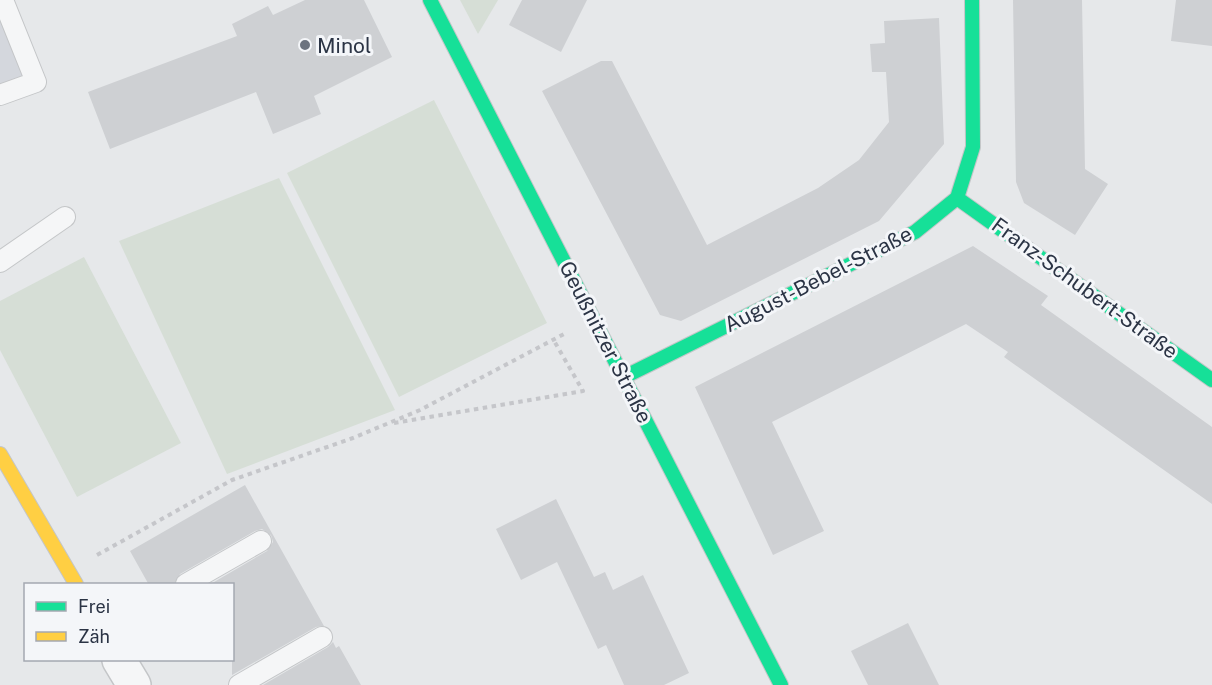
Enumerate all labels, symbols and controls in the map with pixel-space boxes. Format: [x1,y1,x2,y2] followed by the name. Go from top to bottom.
[317,33,371,58] place label: Minol
[298,38,312,52] marker: Minol
[987,212,1183,364] street label: Franz-Schubert-Straße
[720,221,916,337] street label: August-Bebel-Straße
[554,257,658,427] street label: Geußnitzer Straße
[24,583,234,661] legend
[78,596,110,617] text: Frei
[78,626,110,647] text: Zäh

